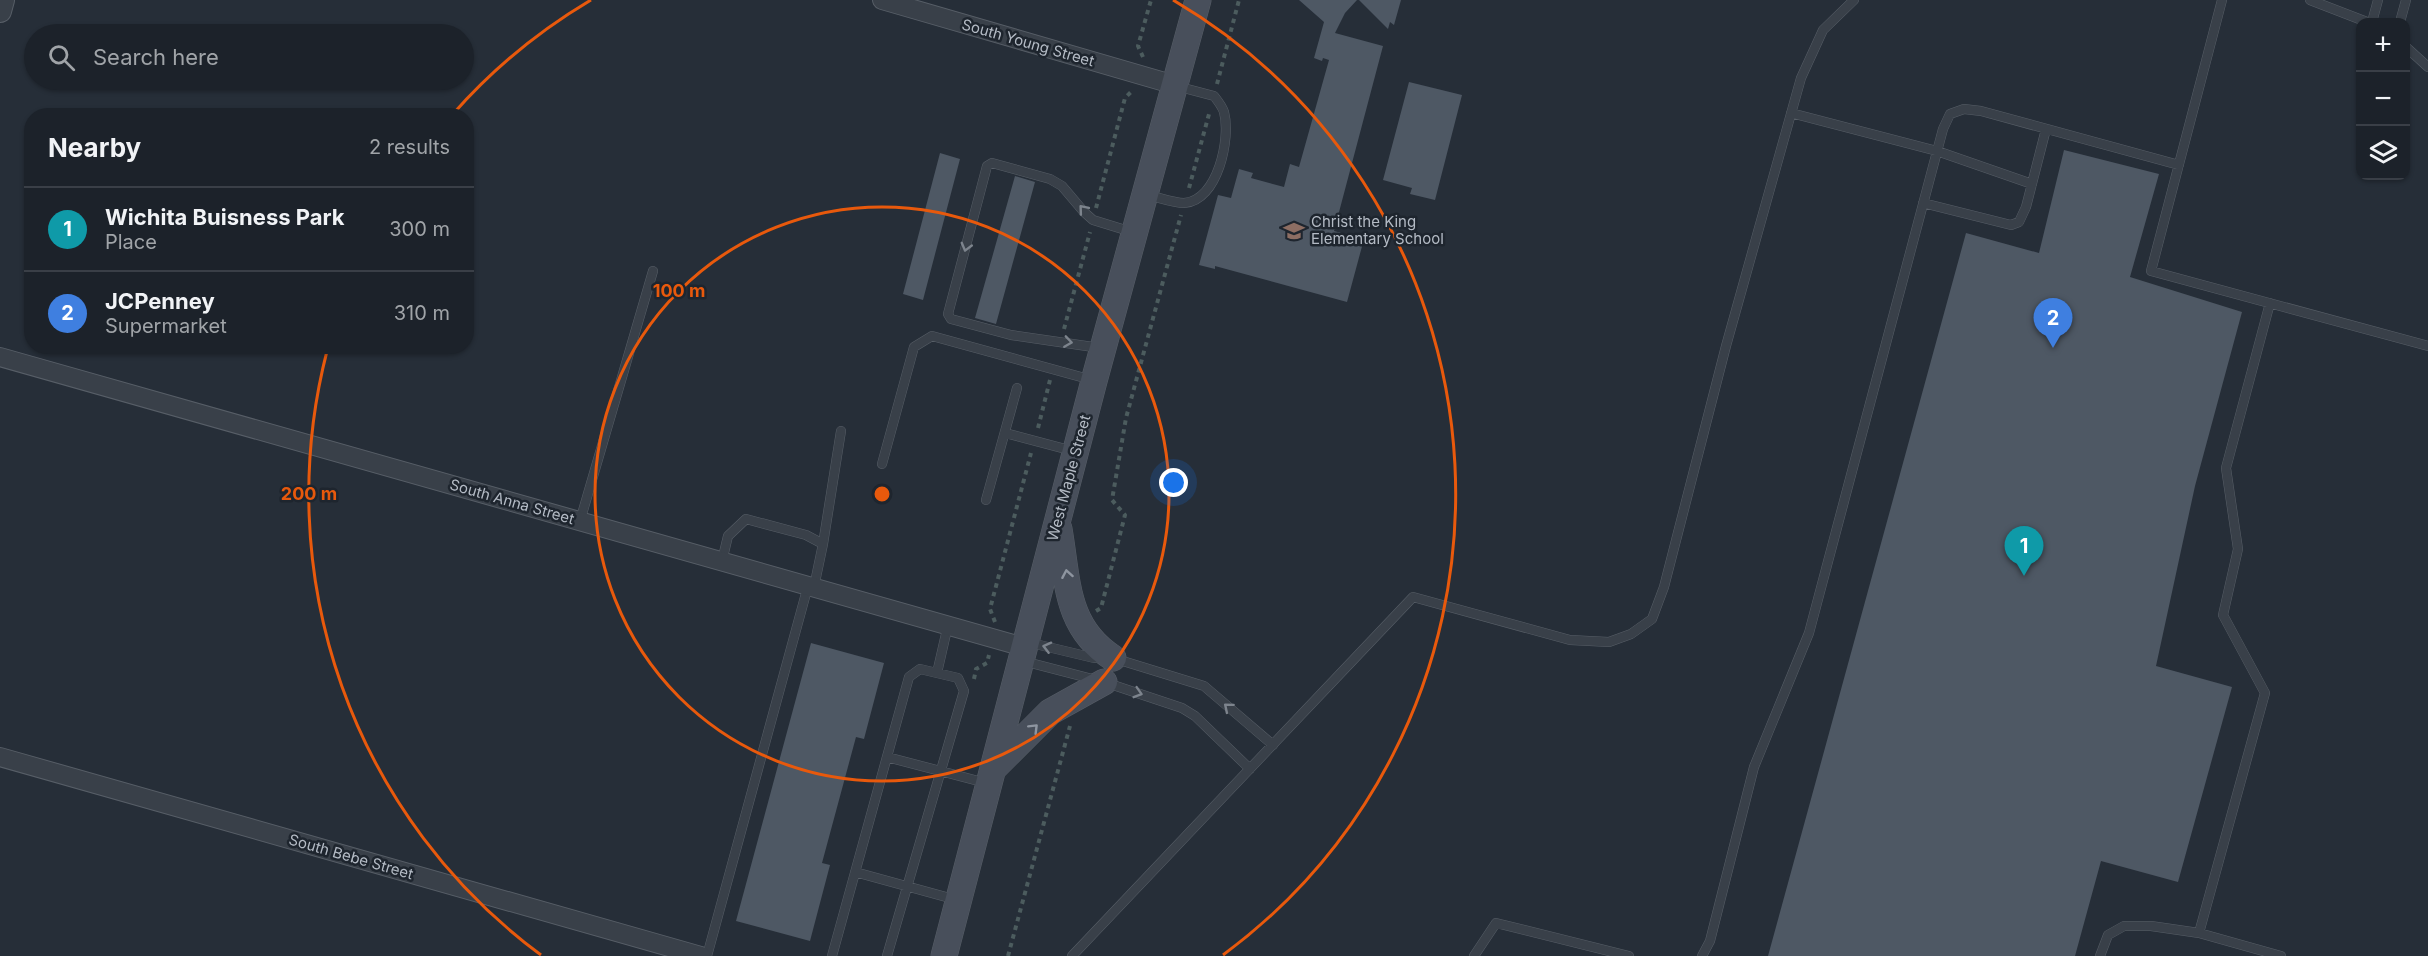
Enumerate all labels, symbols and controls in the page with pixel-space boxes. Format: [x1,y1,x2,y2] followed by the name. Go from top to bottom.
[960,15,1097,71] street label: South Young Street
[2356,18,2410,180] map controls
[2356,18,2410,72] button: +
[24,24,474,90] search box
[45,41,78,74] icon: search
[93,44,219,70] text: Search here
[2356,72,2410,126] button: −
[2356,126,2410,180] button: layers
[48,132,141,163] text: Nearby
[369,135,450,159] text: 2 results
[105,204,345,230] text: Wichita Buisness Park
[1079,205,1090,216] one-way arrow
[1311,212,1444,248] place label: Christ the King Elementary School
[63,217,72,241] text: 1
[389,217,450,241] text: 300 m
[1282,219,1306,243] school or university icon: Christ the King Elementary School
[105,230,157,254] text: Place
[960,242,973,252] one-way arrow
[653,280,705,301] text: 100 m
[105,288,215,314] text: JCPenney
[2034,298,2072,348] pin: 2
[61,301,74,325] text: 2
[394,301,450,325] text: 310 m
[105,314,227,338] text: Supermarket
[1064,335,1073,348] one-way arrow
[1043,413,1095,543] street label: West Maple Street
[1159,468,1188,497] your location
[448,475,577,528] street label: South Anna Street
[281,483,337,504] text: 200 m
[872,484,892,504] centre of rings
[2004,526,2044,576] pin: 1
[1061,570,1074,580] one-way arrow
[1042,641,1052,654] one-way arrow
[1132,686,1143,698] one-way arrow
[1224,703,1235,714] one-way arrow
[1027,724,1038,735] one-way arrow
[287,830,416,883] street label: South Bebe Street

